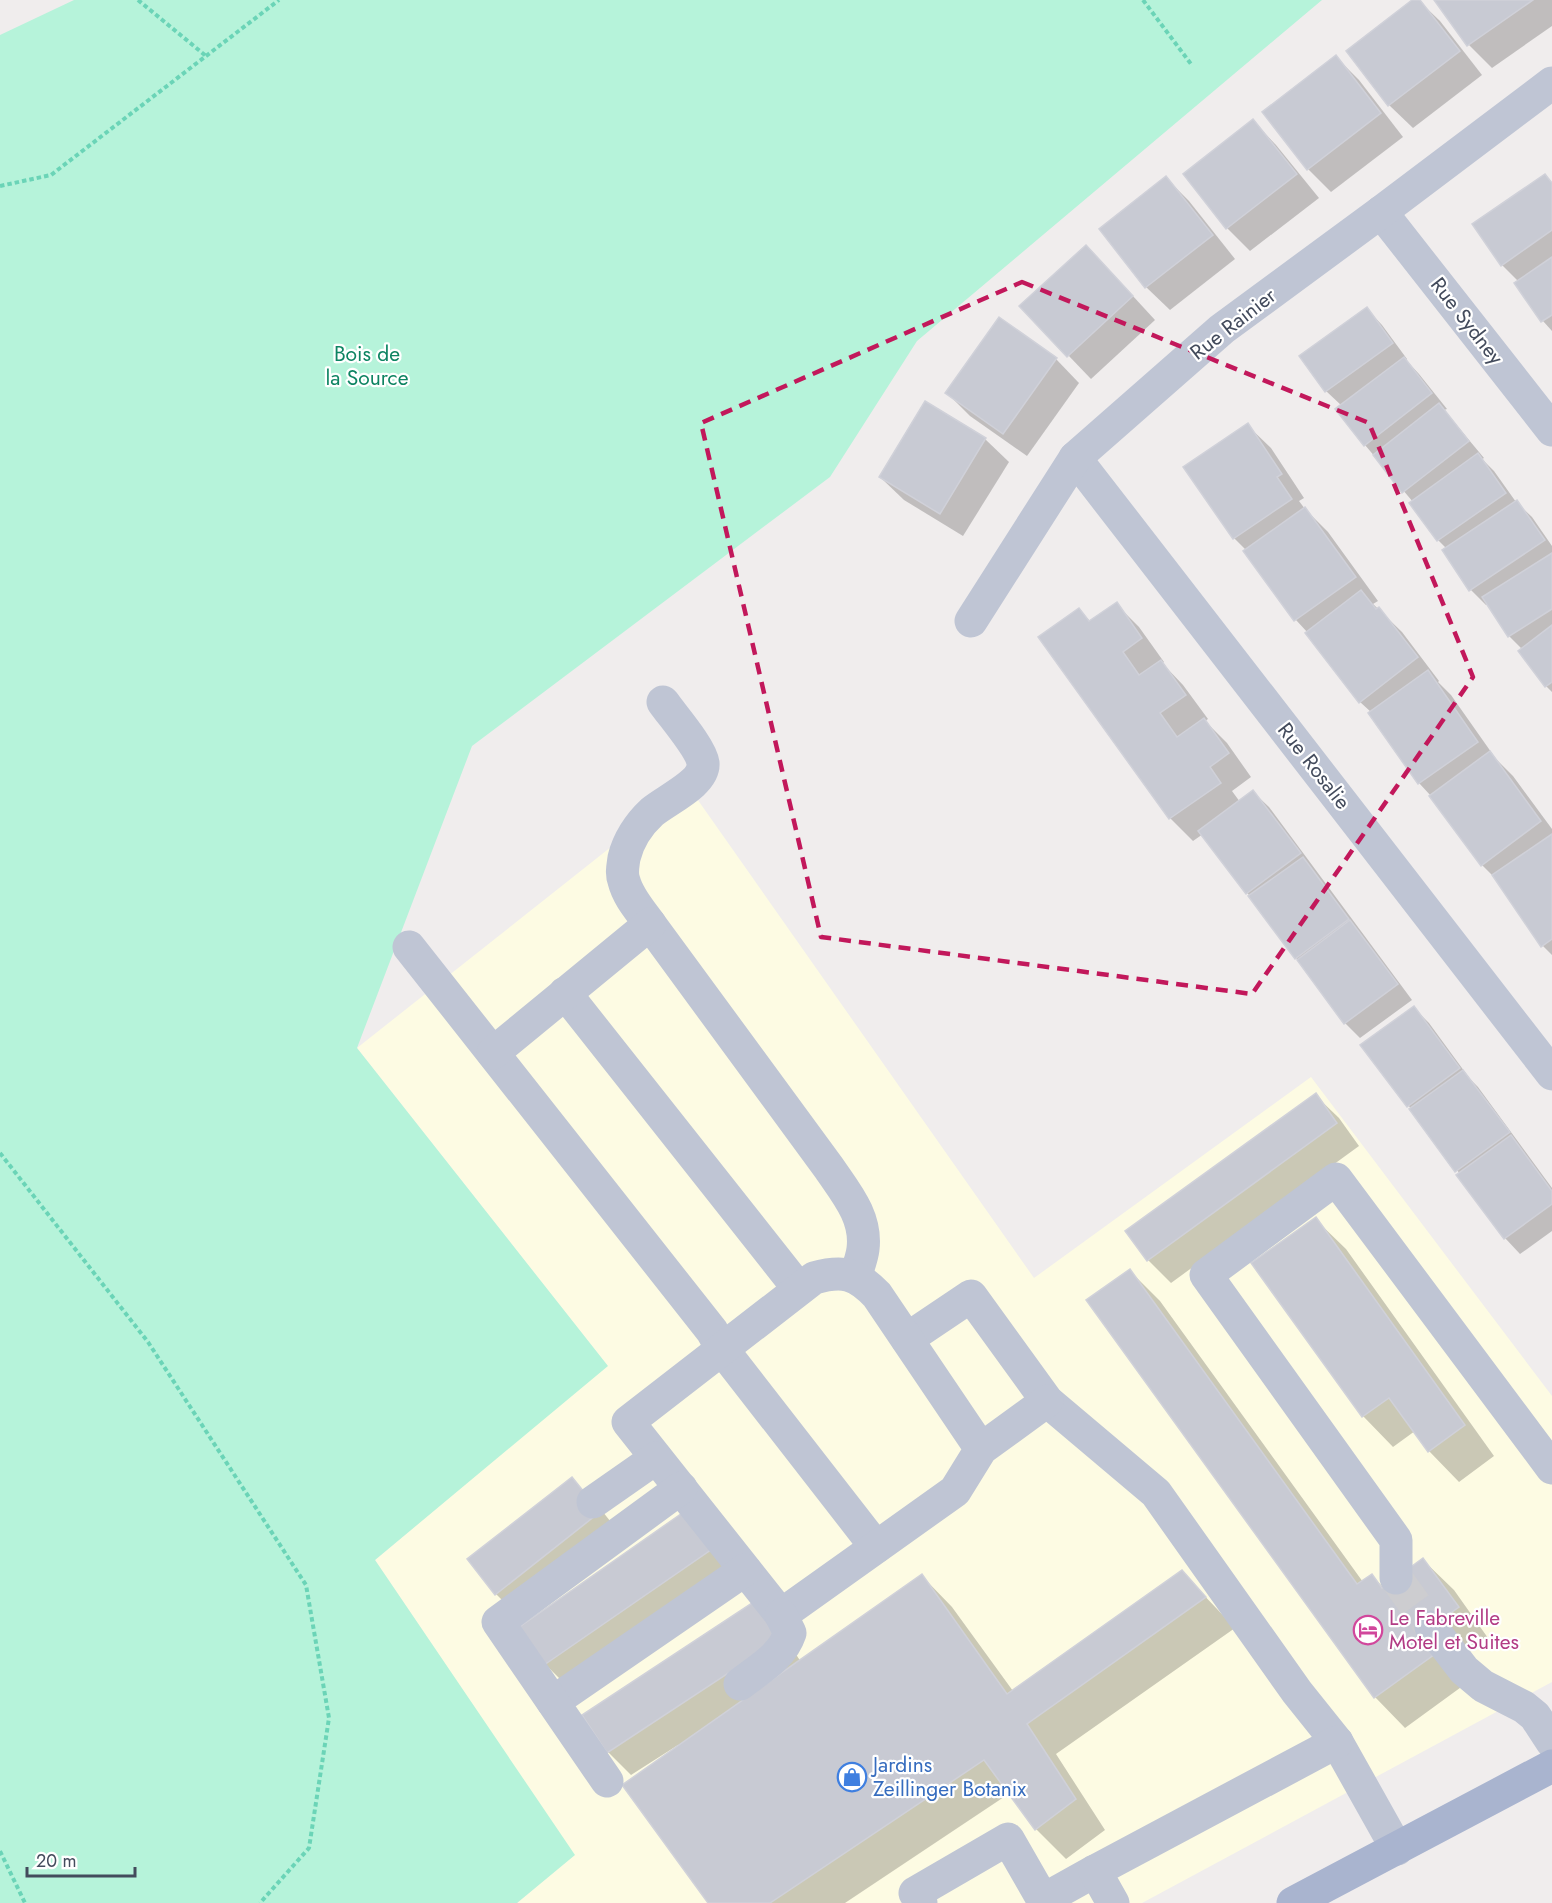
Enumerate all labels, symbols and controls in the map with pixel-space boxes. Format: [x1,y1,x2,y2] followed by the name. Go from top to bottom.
[1423,271,1511,372] street label: Rue Sydney
[1184,280,1283,367] street label: Rue Rainier
[326,339,409,393] park label: Bois de la Source
[1271,716,1358,816] street label: Rue Rosalie
[1389,1603,1519,1657] place label: Le Fabreville Motel et Suites
[1352,1614,1384,1646] hotel icon: Le Fabreville Motel et Suites
[870,1750,1026,1804] place label: Jardins Zeillinger Botanix
[836,1761,868,1793] shop icon: Jardins Zeillinger Botanix
[27,1840,135,1878] scale bar
[36,1848,76,1874] text: 20 m

